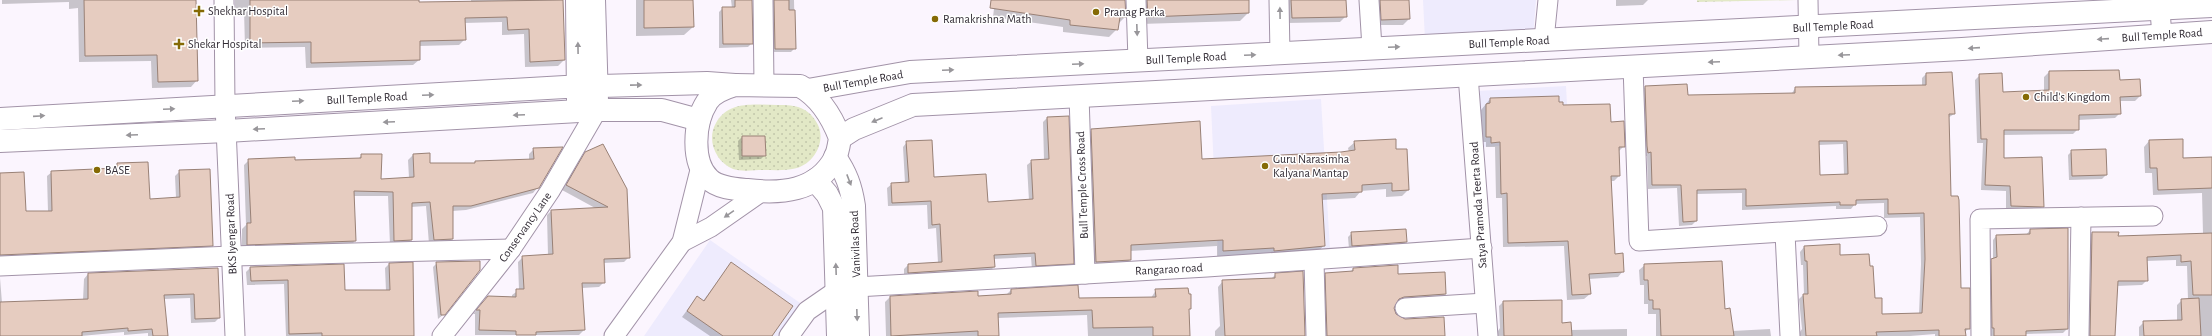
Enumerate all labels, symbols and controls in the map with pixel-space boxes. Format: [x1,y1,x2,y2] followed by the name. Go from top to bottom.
[193,5,205,17] marker: Shekhar Hospital
[208,5,288,17] place label: Shekhar Hospital
[1104,6,1165,18] place label: Pranag Parka
[1091,7,1101,17] marker: Pranag Parka
[1276,7,1283,19] one-way arrow
[943,13,1031,25] place label: Ramakrishna Math
[930,14,940,24] marker: Ramakrishna Math
[1792,18,1874,34] street label: Bull Temple Road
[1134,24,1140,37] one-way arrow
[2121,26,2203,44] street label: Bull Temple Road
[1468,34,1550,50] street label: Bull Temple Road
[2097,36,2109,43] one-way arrow
[173,38,185,50] marker: Shekar Hospital
[188,38,261,50] place label: Shekar Hospital
[574,42,581,54] one-way arrow
[1388,44,1401,50] one-way arrow
[1968,45,1980,52] one-way arrow
[1145,50,1227,66] street label: Bull Temple Road
[1838,51,1850,58] one-way arrow
[1244,52,1257,58] one-way arrow
[1708,58,1720,65] one-way arrow
[1072,60,1084,67] one-way arrow
[942,67,955,74] one-way arrow
[822,68,904,94] street label: Bull Temple Road
[630,82,643,88] one-way arrow
[326,90,408,106] street label: Bull Temple Road
[422,91,434,98] one-way arrow
[2034,91,2110,103] place label: Child's Kingdom
[2021,92,2031,102] marker: Child's Kingdom
[292,98,305,105] one-way arrow
[163,105,175,112] one-way arrow
[513,112,525,119] one-way arrow
[33,113,45,120] one-way arrow
[871,118,883,124] one-way arrow
[383,119,395,126] one-way arrow
[253,126,265,133] one-way arrow
[1074,131,1090,239] street label: Bull Temple Cross Road
[125,132,138,138] one-way arrow
[1468,141,1489,269] street label: Satya Pramoda Teerta Road
[1273,153,1350,180] place label: Guru Narasimha Kalyana Mantap
[1260,161,1270,171] marker: Guru Narasimha Kalyana Mantap
[105,164,130,176] place label: BASE
[92,165,102,175] marker: BASE
[846,174,852,186] one-way arrow
[496,190,554,265] street label: Conservancy Lane
[224,193,239,275] street label: BKS Iyengar Road
[724,210,734,218] one-way arrow
[848,210,862,278] street label: Vanivilas Road
[1135,261,1203,277] street label: Rangarao road
[832,263,839,275] one-way arrow
[854,309,861,321] one-way arrow

